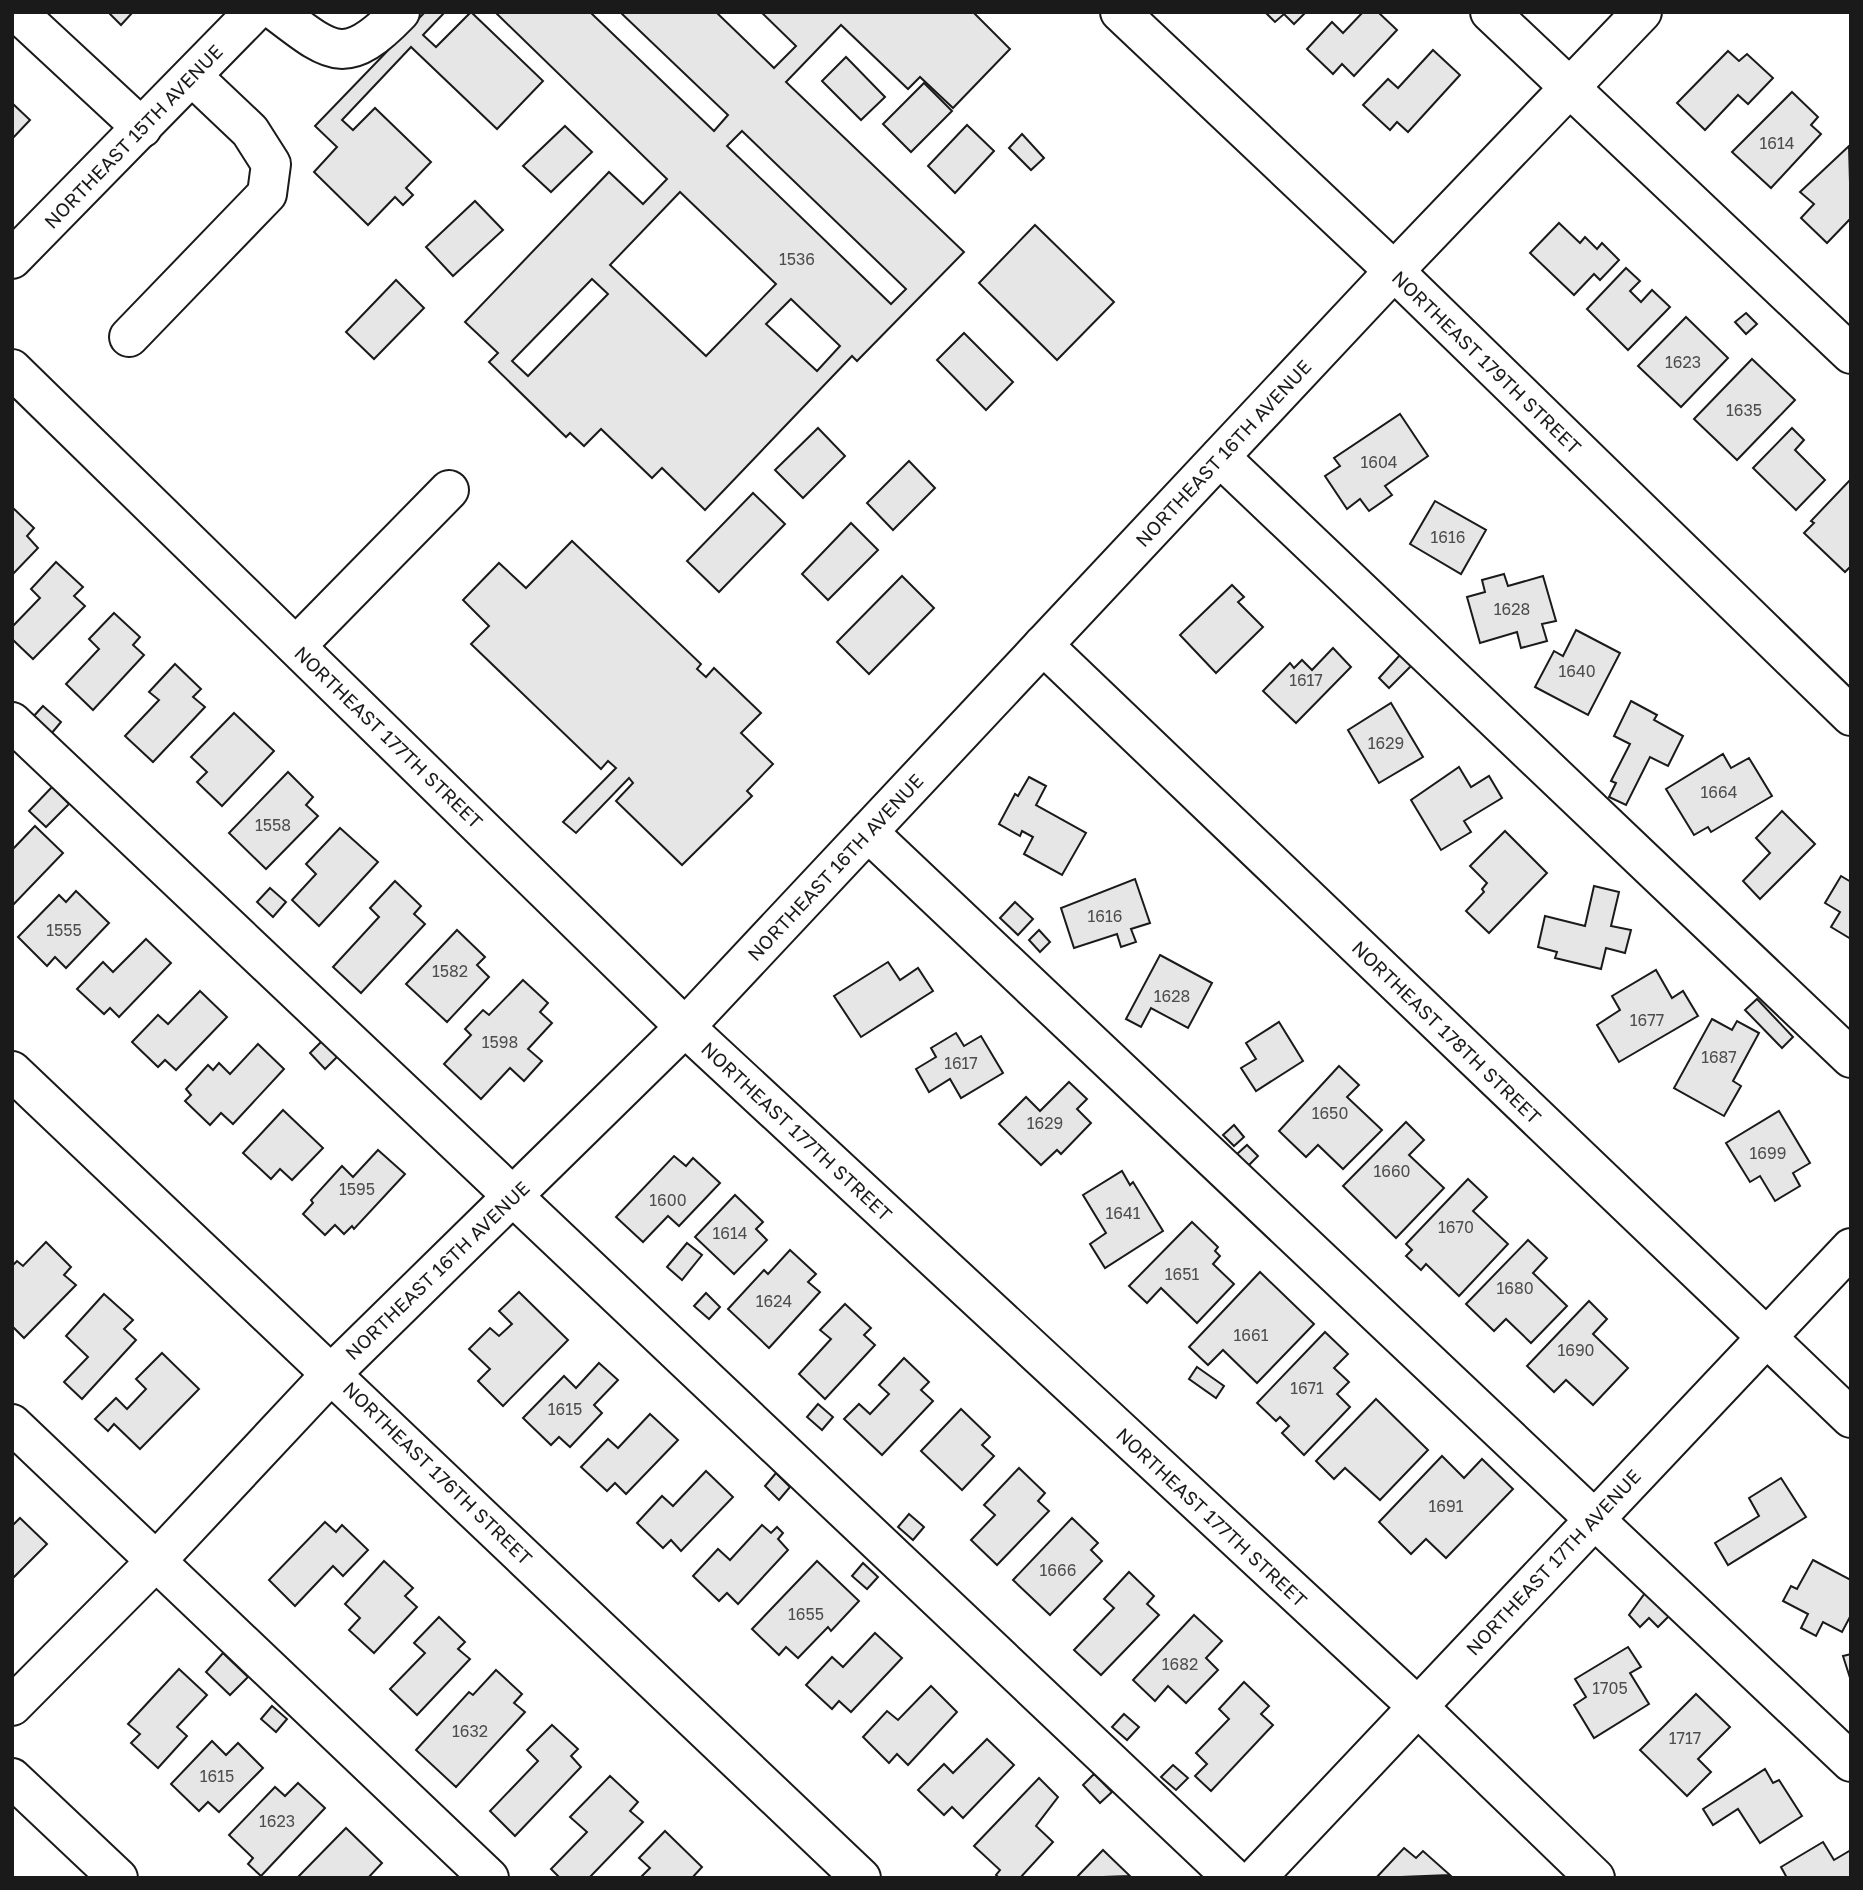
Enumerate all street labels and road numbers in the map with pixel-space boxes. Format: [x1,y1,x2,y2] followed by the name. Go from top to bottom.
[39,39,227,233] street label: NORTHEAST 15TH AVENUE
[1388,266,1586,459] street label: NORTHEAST 179TH STREET
[1130,355,1316,551] street label: NORTHEAST 16TH AVENUE
[290,641,488,833] street label: NORTHEAST 177TH STREET
[742,769,928,965] street label: NORTHEAST 16TH AVENUE
[1348,936,1546,1129] street label: NORTHEAST 178TH STREET
[697,1037,897,1226] street label: NORTHEAST 177TH STREET
[340,1176,534,1364] street label: NORTHEAST 16TH AVENUE
[339,1377,537,1570] street label: NORTHEAST 176TH STREET
[1112,1423,1312,1612] street label: NORTHEAST 177TH STREET
[1461,1464,1645,1660] street label: NORTHEAST 17TH AVENUE

